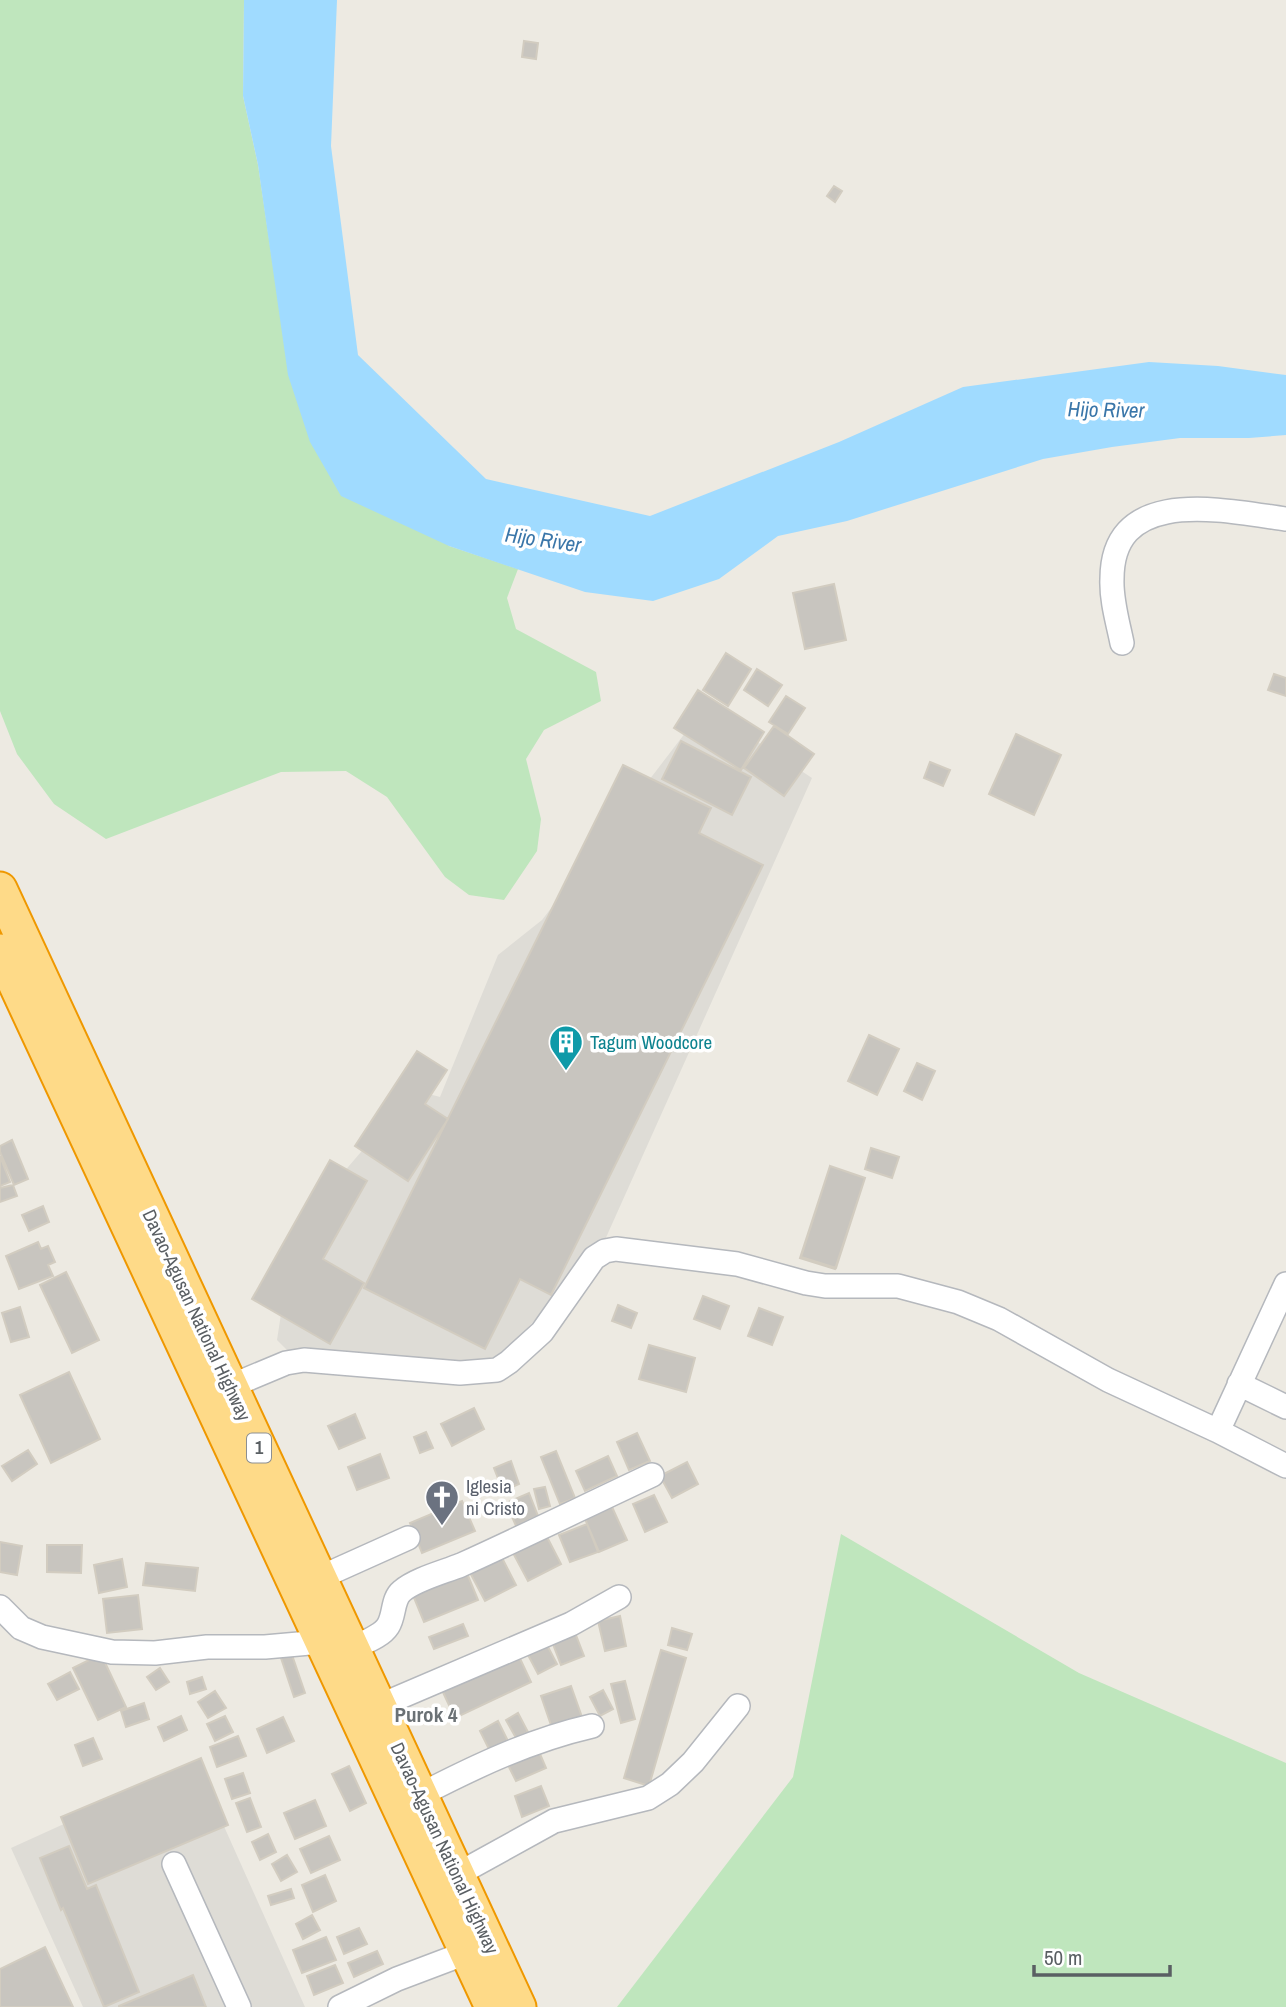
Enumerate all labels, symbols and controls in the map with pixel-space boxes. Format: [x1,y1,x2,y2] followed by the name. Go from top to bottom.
[1067,394,1146,425] water label: Hijo River
[503,520,584,559] water label: Hijo River
[547,1023,585,1072] building icon: Tagum Woodcore
[590,1029,712,1055] place label: Tagum Woodcore
[137,1205,258,1425] street label: Davao-Agusan National Highway
[247,1434,271,1462] road number: 1
[466,1473,525,1521] place label: Iglesia ni Cristo
[423,1478,461,1527] church icon: Iglesia ni Cristo
[394,1700,458,1729] district label: Purok 4
[385,1738,506,1958] street label: Davao-Agusan National Highway
[1034,1934,1170,1978] scale bar
[1044,1943,1082,1972] text: 50 m

